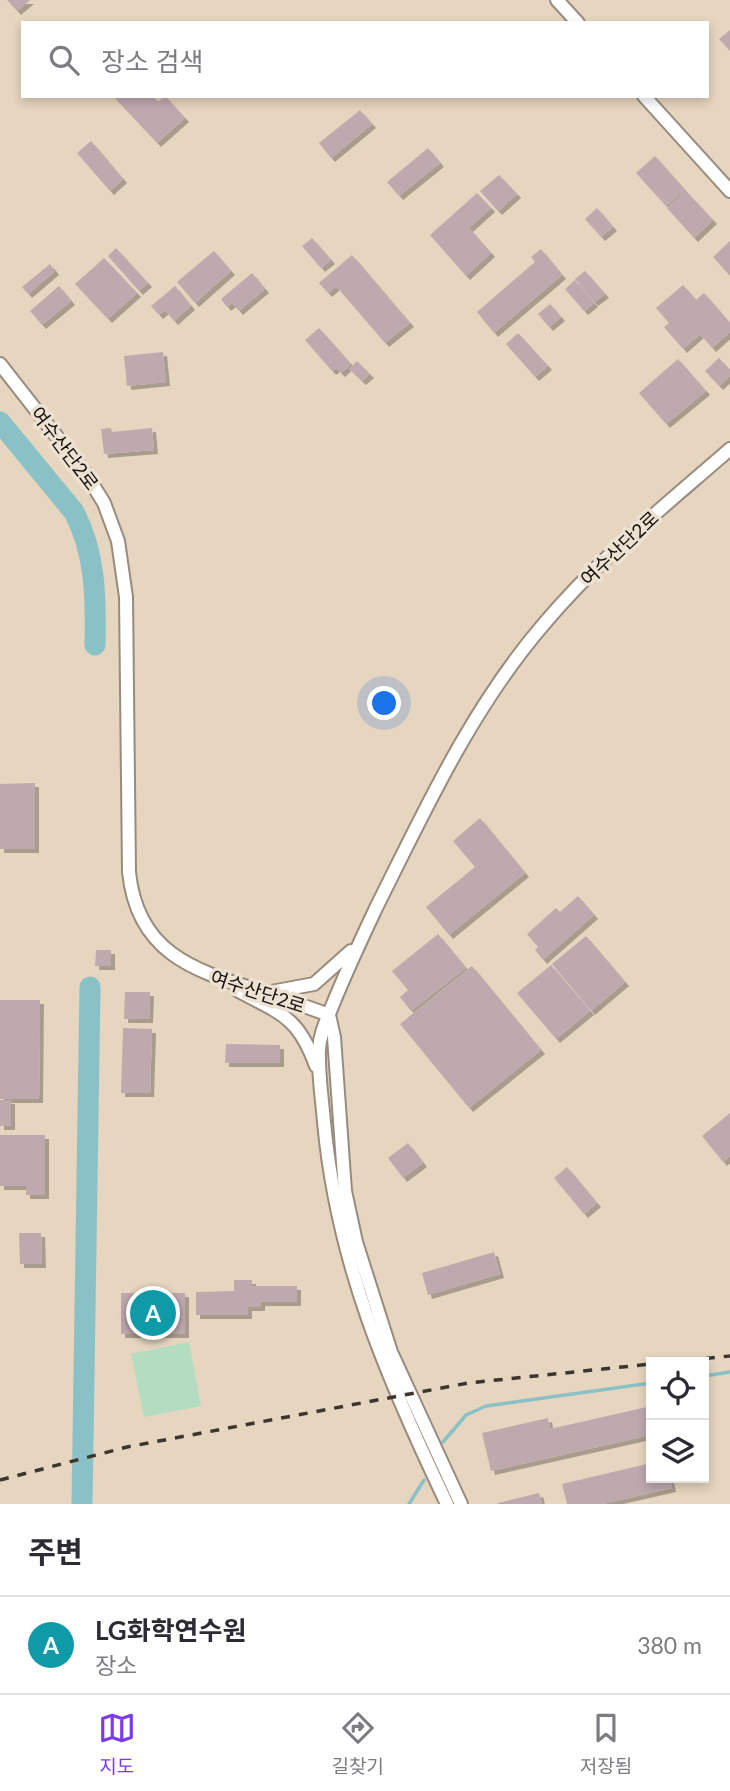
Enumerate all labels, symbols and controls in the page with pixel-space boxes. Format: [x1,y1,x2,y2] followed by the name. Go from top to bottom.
[21,21,709,98] search box
[45,41,83,79] icon: search
[101,45,203,77] text: 장소 검색
[26,402,104,494] street label: 여수산단2로
[575,506,663,590] street label: 여수산단2로
[367,686,401,720] your location
[208,965,308,1017] street label: 여수산단2로
[130,1287,176,1339] pin: A
[646,1357,709,1483] map controls
[646,1357,709,1420] button: locate
[646,1420,709,1483] button: layers
[28,1533,83,1569] text: 주변
[95,1614,246,1646] text: LG화학연수원
[43,1631,59,1659] text: A
[637,1631,702,1659] text: 380 m
[95,1651,137,1679] text: 장소
[98,1709,136,1778] tab: 지도
[332,1709,384,1778] tab: 길찾기
[580,1709,632,1778] tab: 저장됨

